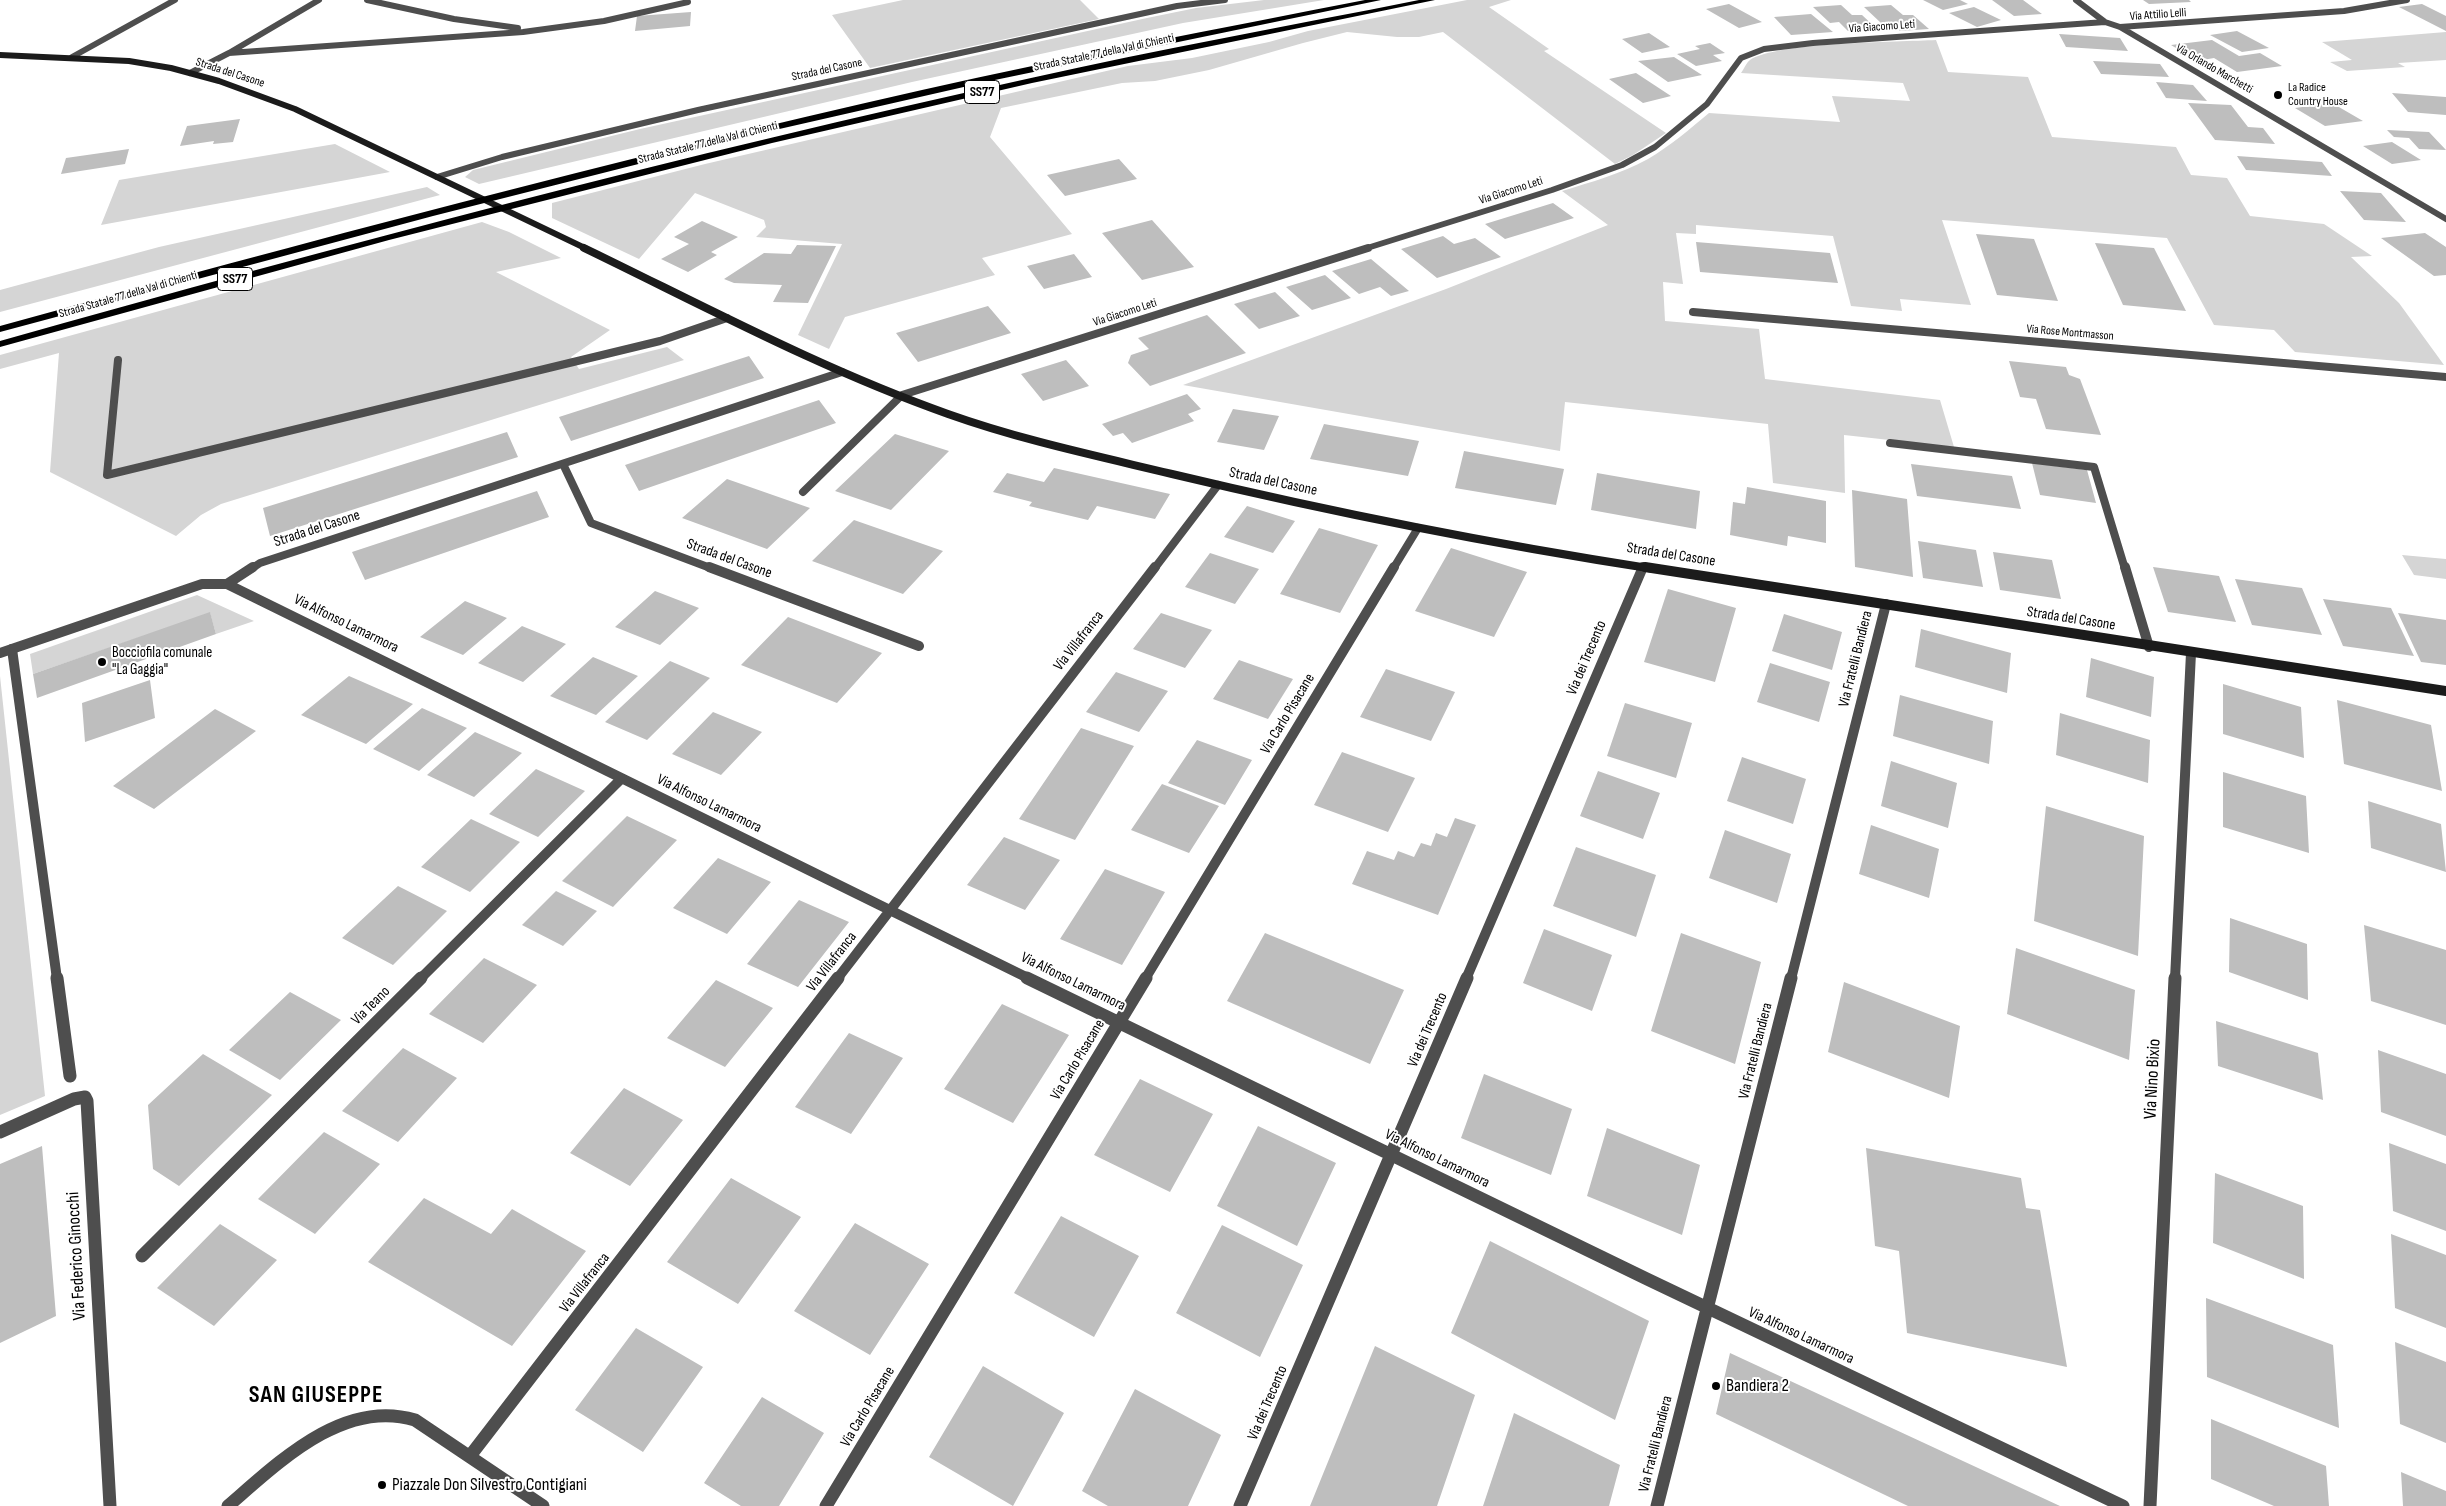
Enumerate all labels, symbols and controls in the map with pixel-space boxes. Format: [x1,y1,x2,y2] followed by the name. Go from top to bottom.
[2129,6,2187,24] street label: Via Attilio Lelli
[1848,18,1916,36] street label: Via Giacomo Leti
[1032,31,1176,75] street label: Strada Statale 77 della Val di Chienti
[2173,41,2255,97] street label: Via Orlando Marchetti
[194,55,266,91] street label: Strada del Casone
[790,56,864,84] street label: Strada del Casone
[964,80,1000,104] road number: SS77
[2288,81,2348,109] place label: La Radice Country House
[2272,89,2284,101] marker: La Radice Country House
[637,119,779,167] street label: Strada Statale 77 della Val di Chienti
[1477,174,1545,208] street label: Via Giacomo Leti
[57,268,199,322] street label: Strada Statale 77 della Val di Chienti
[218,268,252,290] road number: SS77
[1091,296,1159,330] street label: Via Giacomo Leti
[2026,322,2114,344] street label: Via Rose Montmasson
[1227,464,1319,500] street label: Strada del Casone
[272,507,362,551] street label: Strada del Casone
[684,535,774,583] street label: Strada del Casone
[1625,539,1717,571] street label: Strada del Casone
[291,591,401,657] street label: Via Alfonso Lamarmora
[2025,603,2117,635] street label: Strada del Casone
[1050,608,1108,674] street label: Via Villafranca
[1835,609,1877,709] street label: Via Fratelli Bandiera
[1563,618,1611,698] street label: Via dei Trecento
[112,644,212,679] place label: Bocciofila comunale "La Gaggia"
[96,656,108,668] marker: Bocciofila comunale "La Gaggia"
[1257,671,1319,757] street label: Via Carlo Pisacane
[654,771,764,837] street label: Via Alfonso Lamarmora
[803,929,861,995] street label: Via Villafranca
[1018,949,1128,1015] street label: Via Alfonso Lamarmora
[348,983,394,1029] street label: Via Teano
[1404,990,1452,1070] street label: Via dei Trecento
[1735,1001,1777,1101] street label: Via Fratelli Bandiera
[1047,1017,1109,1103] street label: Via Carlo Pisacane
[2140,1038,2166,1120] street label: Via Nino Bixio
[1382,1126,1492,1192] street label: Via Alfonso Lamarmora
[63,1191,91,1321] street label: Via Federico Ginocchi
[556,1250,614,1316] street label: Via Villafranca
[1745,1304,1857,1368] street label: Via Alfonso Lamarmora
[1244,1363,1292,1443] street label: Via dei Trecento
[837,1364,899,1450] street label: Via Carlo Pisacane
[1726,1375,1789,1397] place label: Bandiera 2
[1710,1380,1722,1392] marker: Bandiera 2
[247,1382,385,1410] district label: SAN GIUSEPPE
[1635,1394,1677,1494] street label: Via Fratelli Bandiera
[392,1474,587,1496] place label: Piazzale Don Silvestro Contigiani
[376,1479,388,1491] marker: Piazzale Don Silvestro Contigiani

